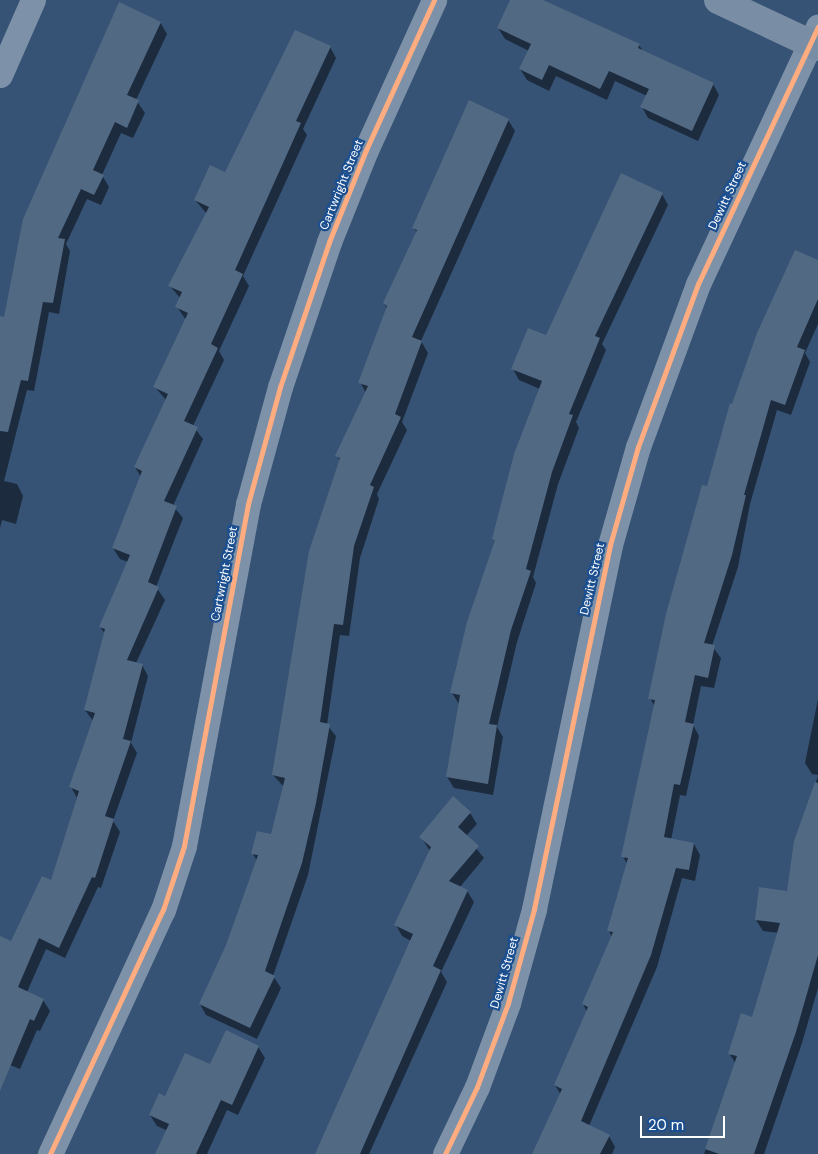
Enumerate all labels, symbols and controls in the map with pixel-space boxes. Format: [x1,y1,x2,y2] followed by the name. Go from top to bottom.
[317,138,367,232] street label: Cartwright Street
[706,160,750,232] street label: Dewitt Street
[209,525,241,623] street label: Cartwright Street
[578,542,608,616] street label: Dewitt Street
[488,936,522,1010] street label: Dewitt Street
[643,1106,728,1138] scale bar
[648,1115,684,1135] text: 20 m

